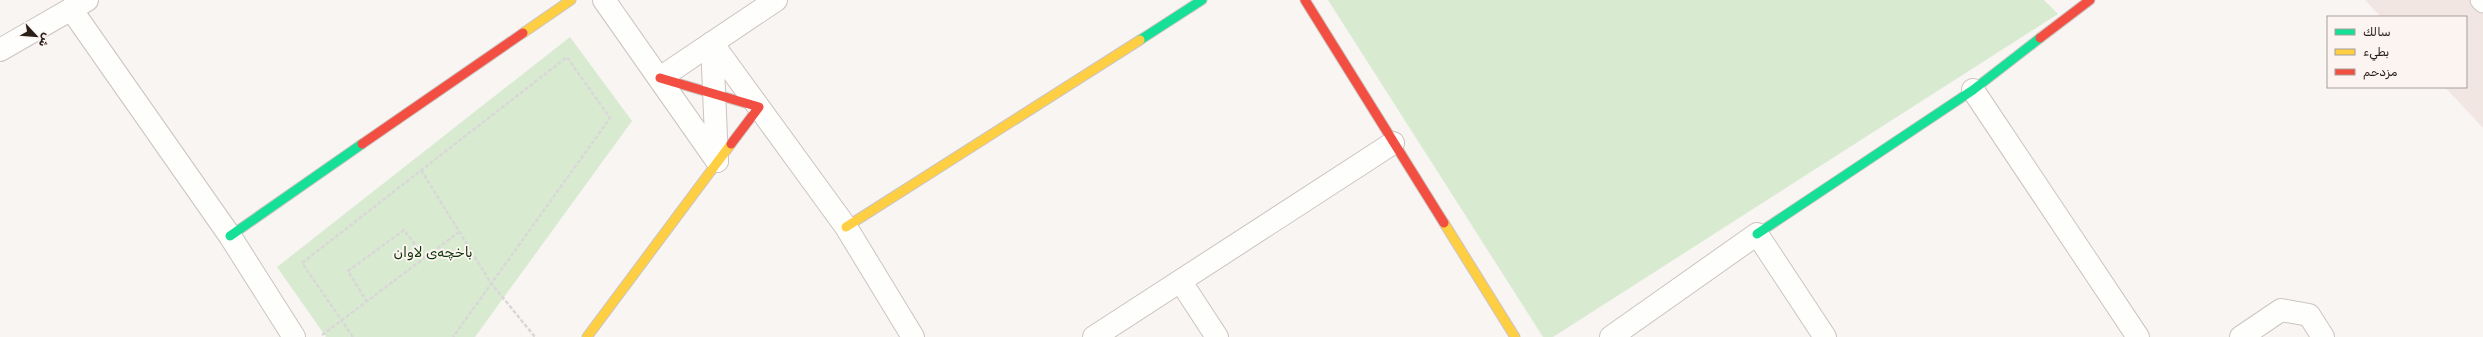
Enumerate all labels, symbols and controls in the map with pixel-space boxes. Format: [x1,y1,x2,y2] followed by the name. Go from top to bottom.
[16,16,56,56] north arrow
[2327,16,2467,88] legend
[2363,25,2391,39] text: سالك
[36,31,53,49] text: ش
[2363,45,2389,61] text: بطيء
[2363,65,2398,80] text: مزدحم
[393,244,473,261] park label: باخچەی لاوان

